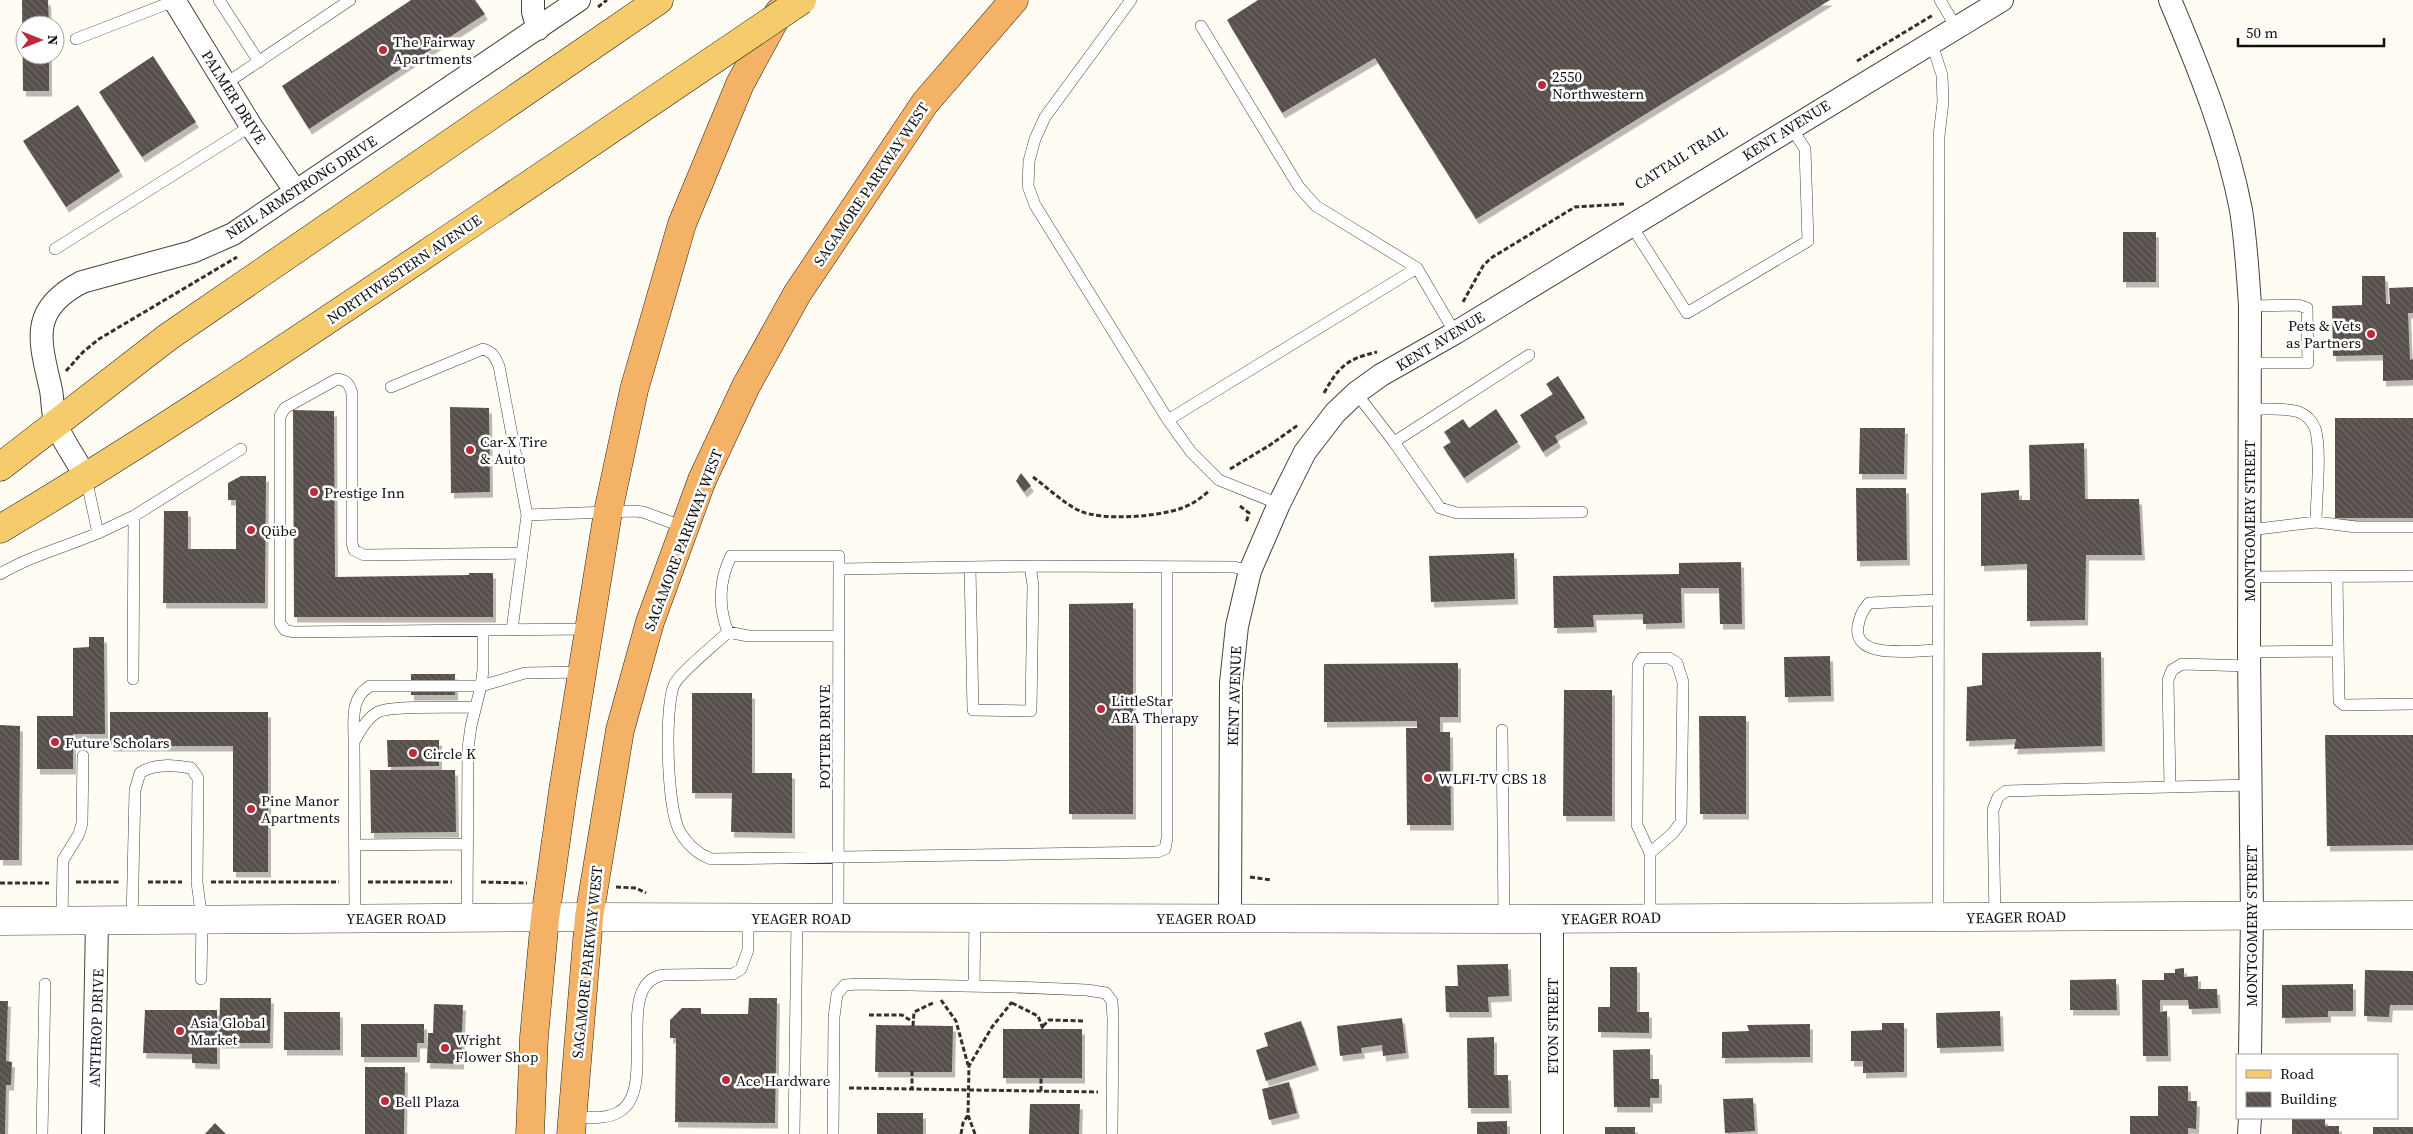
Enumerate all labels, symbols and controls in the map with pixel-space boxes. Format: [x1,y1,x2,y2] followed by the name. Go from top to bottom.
[15,15,65,65] north arrow
[2238,15,2384,47] scale bar
[2246,22,2278,43] text: 50 m
[393,31,476,69] place label: The Fairway Apartments
[43,35,63,45] text: N
[377,44,389,56] marker: The Fairway Apartments
[197,46,271,148] street label: PALMER DRIVE
[1552,66,1644,104] place label: 2550 Northwestern
[1536,79,1548,91] marker: 2550 Northwestern
[1738,95,1834,165] street label: KENT AVENUE
[808,98,934,270] street label: SAGAMORE PARKWAY WEST
[1630,120,1732,194] street label: CATTAIL TRAIL
[221,130,381,244] street label: NEIL ARMSTRONG DRIVE
[323,209,485,329] street label: NORTHWESTERN AVENUE
[1392,306,1488,376] street label: KENT AVENUE
[2286,315,2361,353] place label: Pets & Vets as Partners
[2365,328,2377,340] marker: Pets & Vets as Partners
[480,431,548,469] place label: Car-X Tire & Auto
[2239,440,2260,602] street label: MONTGOMERY STREET
[464,444,476,456] marker: Car-X Tire & Auto
[639,446,727,634] street label: SAGAMORE PARKWAY WEST
[324,482,405,503] place label: Prestige Inn
[308,486,320,498] marker: Prestige Inn
[261,520,297,541] place label: Qübe
[245,524,257,536] marker: Qübe
[1222,646,1246,746] street label: KENT AVENUE
[814,685,835,789] street label: POTTER DRIVE
[1111,690,1199,728] place label: LittleStar ABA Therapy
[1095,703,1107,715] marker: LittleStar ABA Therapy
[65,732,170,753] place label: Future Scholars
[49,736,61,748] marker: Future Scholars
[423,743,476,764] place label: Circle K
[407,747,419,759] marker: Circle K
[1438,768,1546,789] place label: WLFI-TV CBS 18
[1422,772,1434,784] marker: WLFI-TV CBS 18
[261,790,340,828] place label: Pine Manor Apartments
[245,803,257,815] marker: Pine Manor Apartments
[2241,845,2262,1007] street label: MONTGOMERY STREET
[566,865,608,1059] street label: SAGAMORE PARKWAY WEST
[1966,906,2066,928] street label: YEAGER ROAD
[1561,907,1661,929] street label: YEAGER ROAD
[346,908,446,929] street label: YEAGER ROAD
[751,908,851,929] street label: YEAGER ROAD
[1156,908,1256,929] street label: YEAGER ROAD
[83,968,109,1088] street label: ANTHROP DRIVE
[1542,978,1563,1074] street label: ETON STREET
[190,1012,266,1050] place label: Asia Global Market
[174,1025,186,1037] marker: Asia Global Market
[455,1029,539,1067] place label: Wright Flower Shop
[439,1042,451,1054] marker: Wright Flower Shop
[2236,1054,2398,1119] legend
[2280,1063,2314,1084] text: Road
[736,1070,831,1091] place label: Ace Hardware
[720,1074,732,1086] marker: Ace Hardware
[2280,1088,2337,1109] text: Building
[395,1091,460,1112] place label: Bell Plaza
[379,1095,391,1107] marker: Bell Plaza

